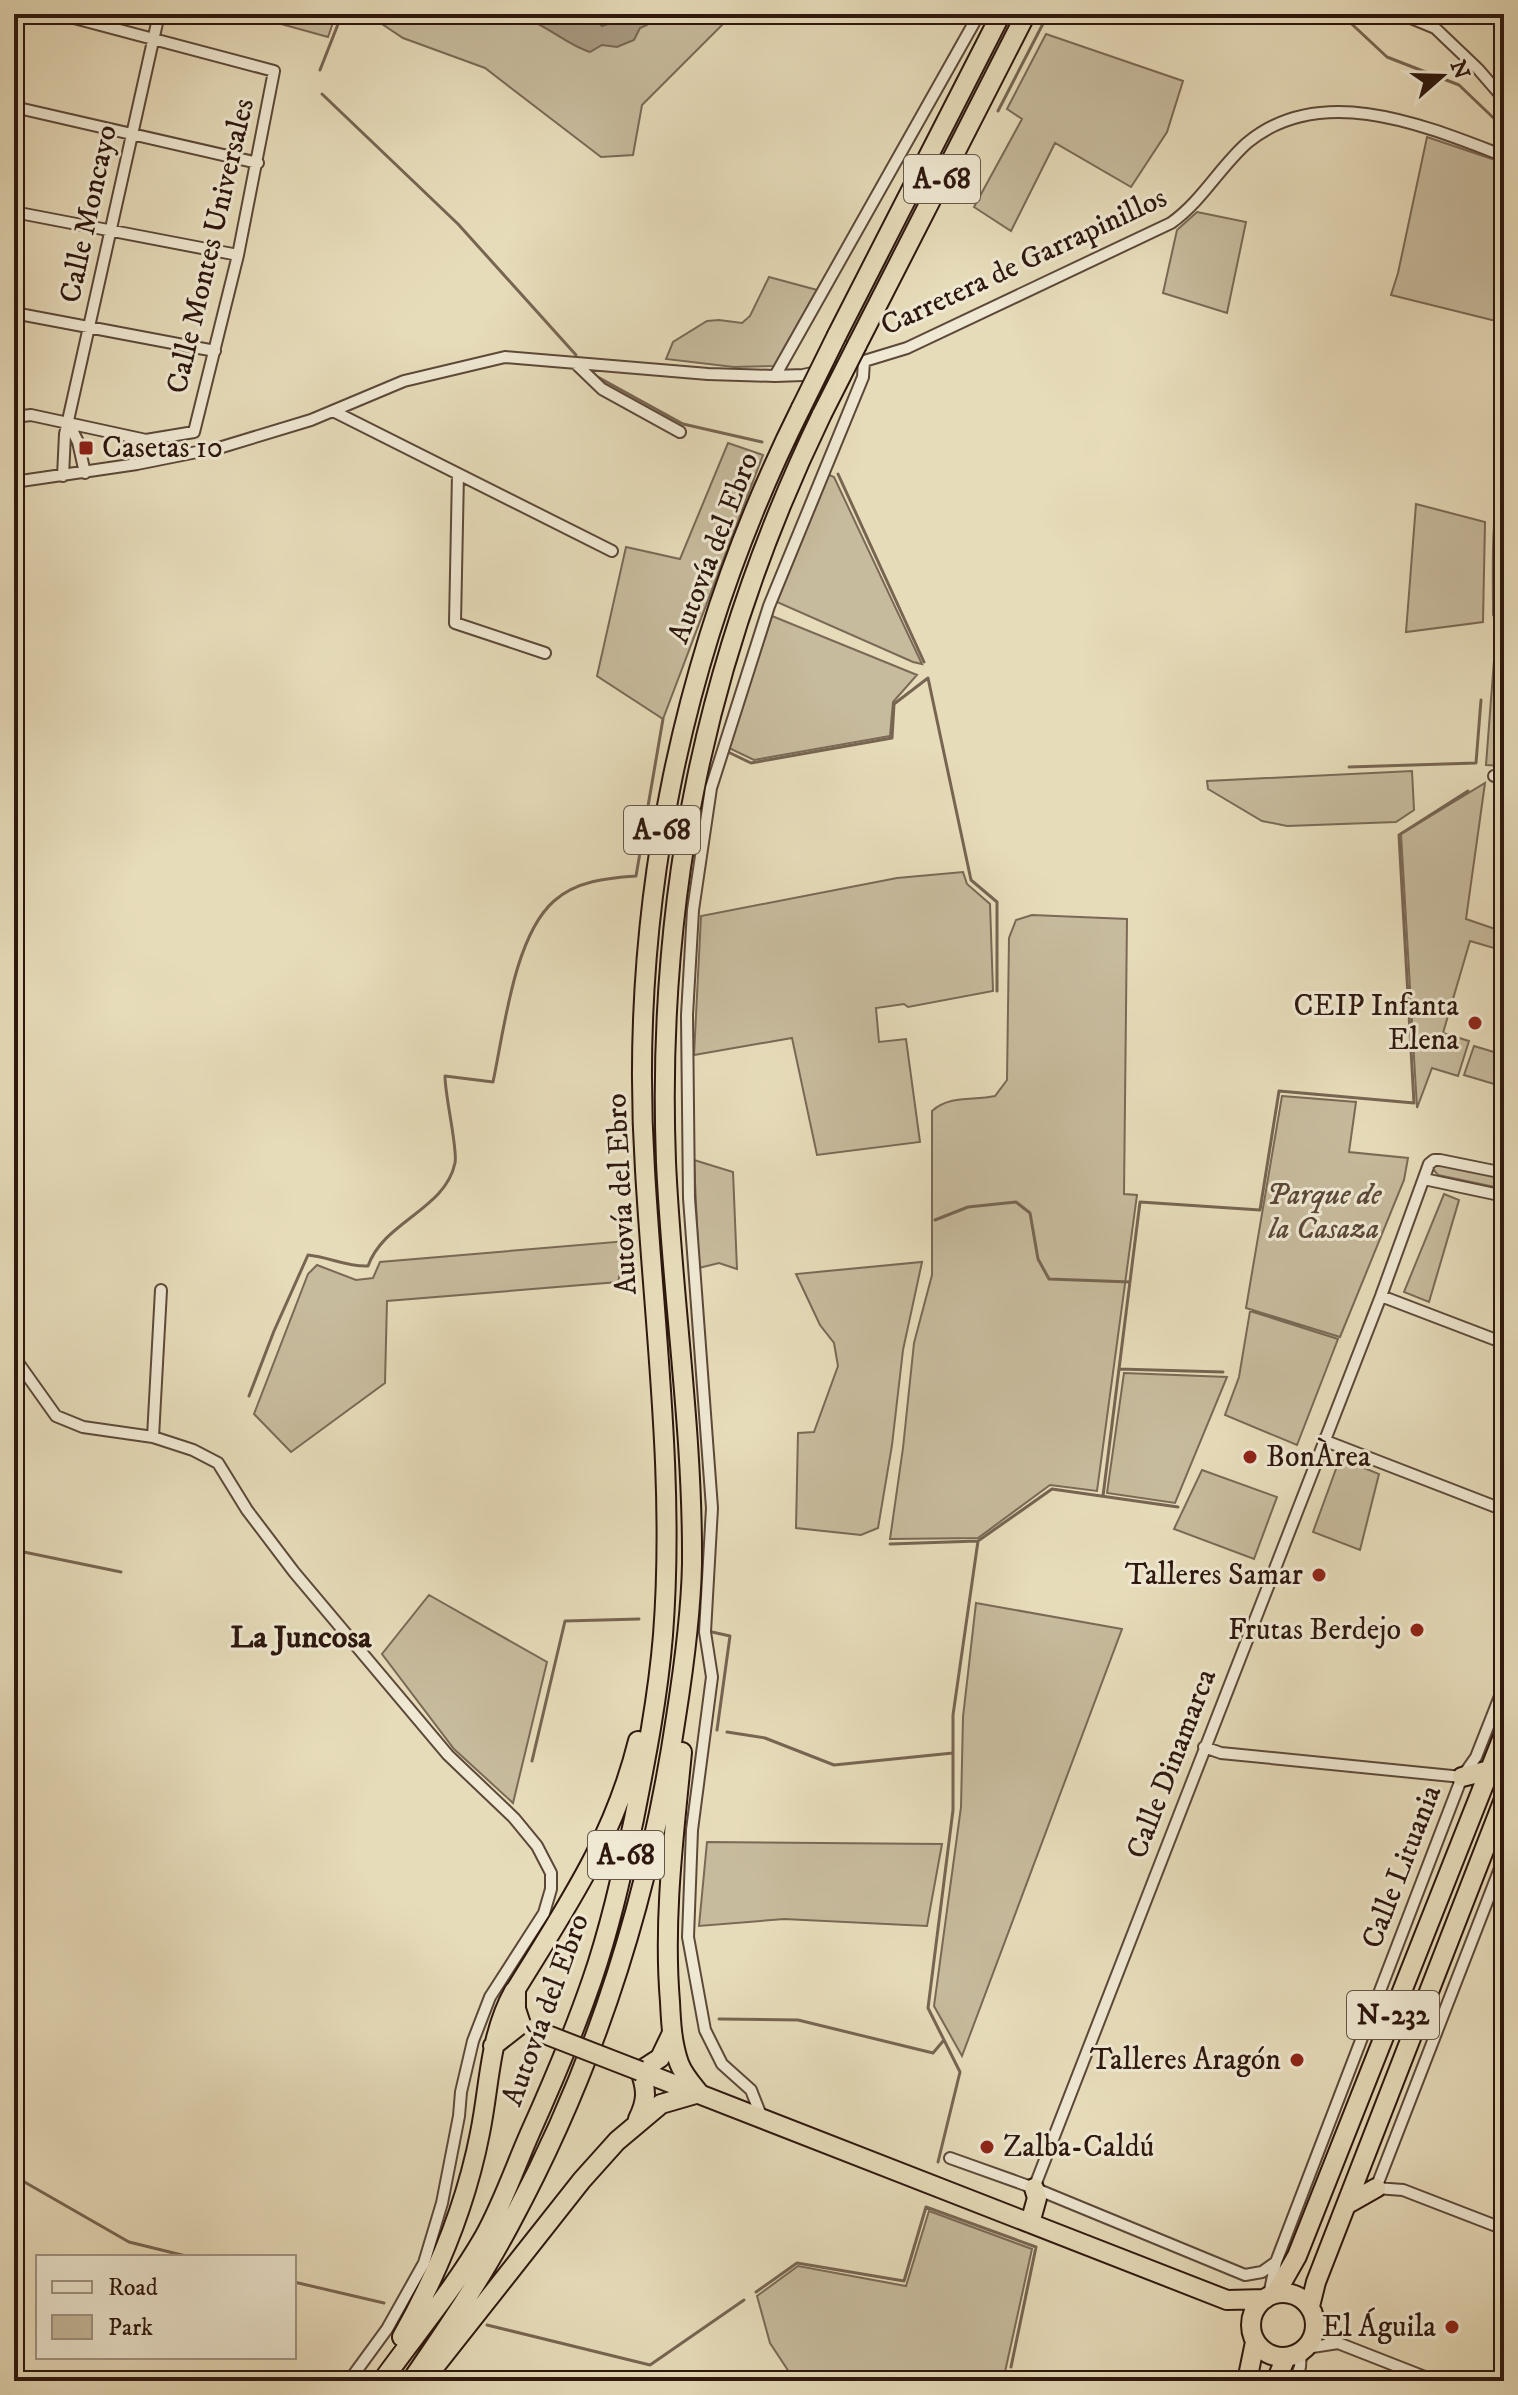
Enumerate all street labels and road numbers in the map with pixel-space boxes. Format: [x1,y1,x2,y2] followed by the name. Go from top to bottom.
[159,95,263,397] street label: Calle Montes Universales
[52,122,126,306] street label: Calle Moncayo
[904,155,980,203] road number: A-68
[875,179,1173,345] street label: Carretera de Garrapinillos
[661,447,767,649] street label: Autovía del Ebro
[624,806,700,854] road number: A-68
[598,1092,646,1296] street label: Autovía del Ebro
[1119,1664,1225,1864] street label: Calle Dinamarca
[1354,1780,1450,1954] street label: Calle Lituania
[588,1831,664,1879] road number: A-68
[494,1909,598,2111] street label: Autovía del Ebro
[1347,1991,1439,2039] road number: N-232

